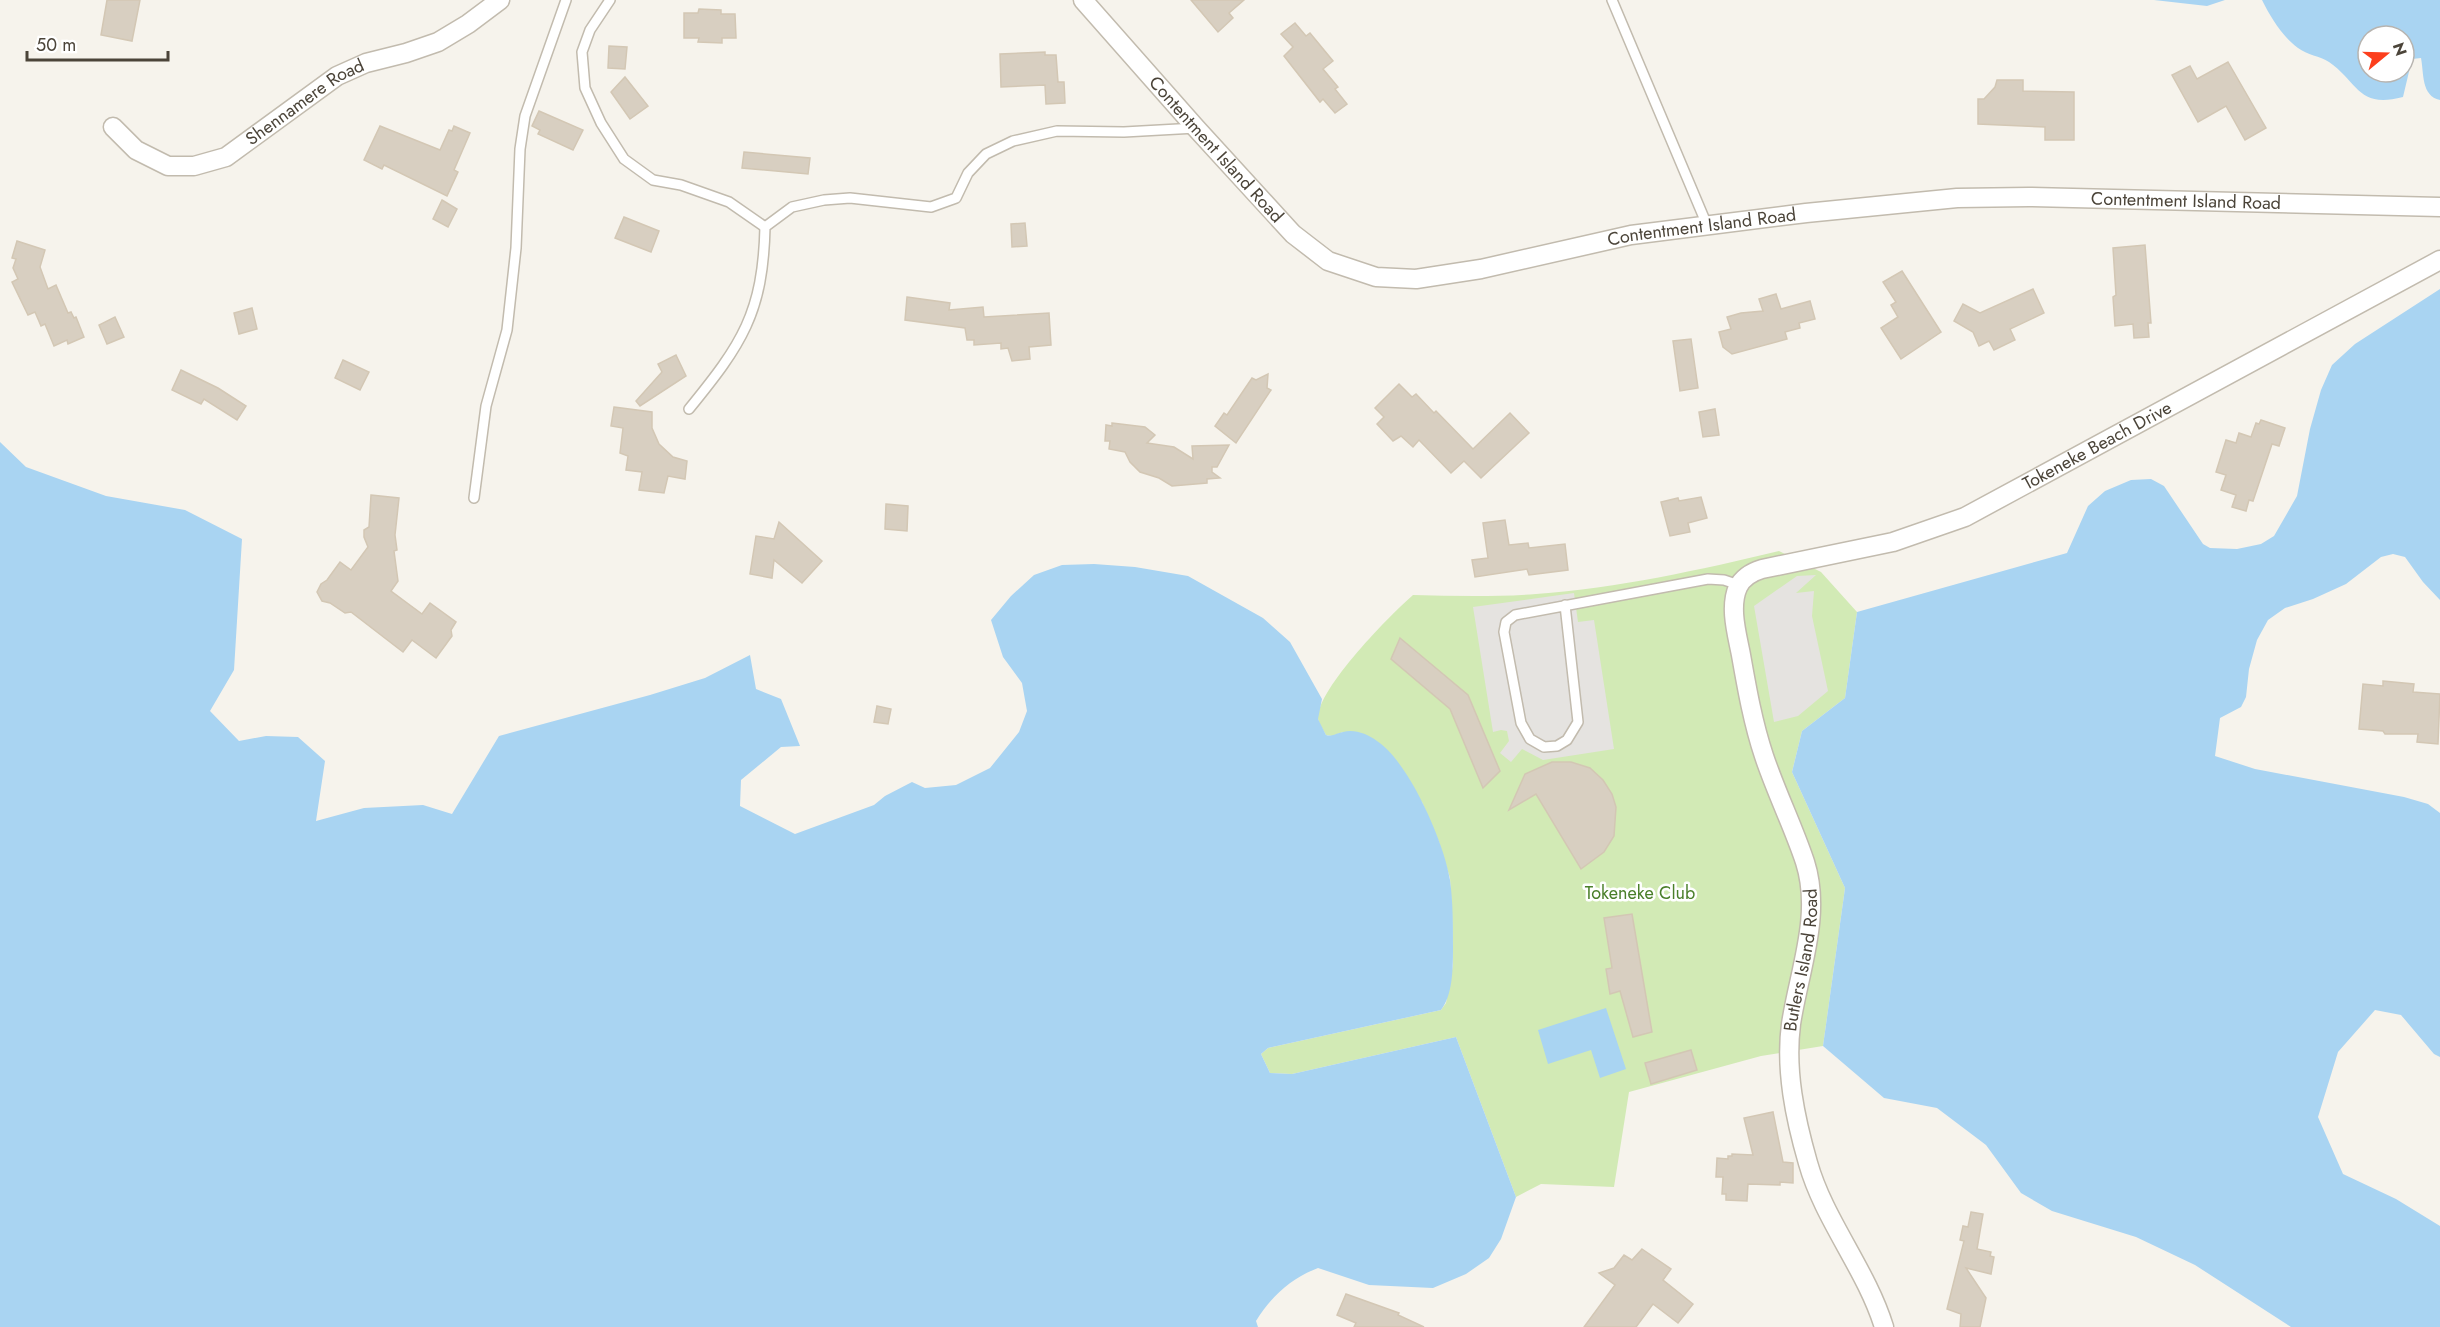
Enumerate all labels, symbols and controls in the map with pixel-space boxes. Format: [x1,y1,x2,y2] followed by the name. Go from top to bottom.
[27,24,168,62] scale bar
[2356,24,2416,84] north arrow
[36,32,76,58] text: 50 m
[2387,40,2413,59] text: N
[240,52,368,152] street label: Shennamere Road
[1143,70,1289,228] street label: Contentment Island Road
[2091,186,2281,216] street label: Contentment Island Road
[1605,201,1797,253] street label: Contentment Island Road
[2018,395,2176,496] street label: Tokeneke Beach Drive
[1585,880,1695,906] park label: Tokeneke Club
[1777,888,1824,1033] street label: Butlers Island Road

